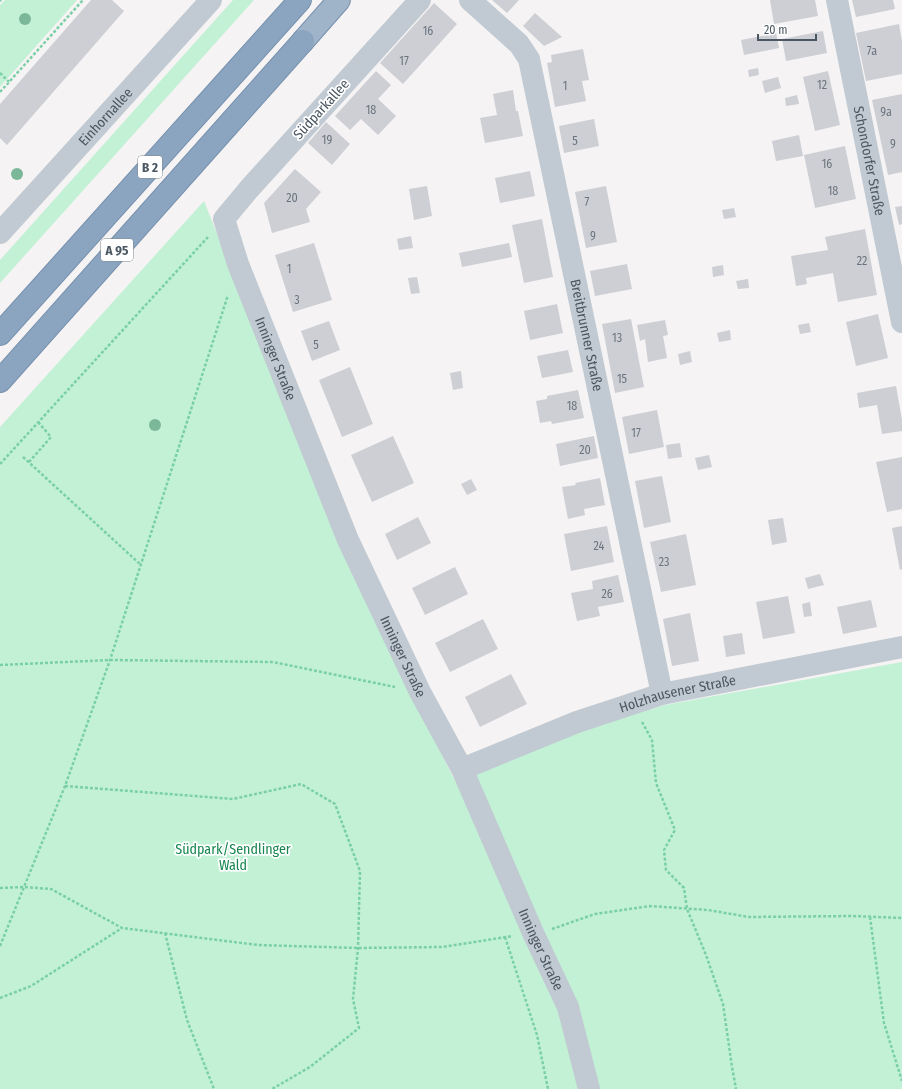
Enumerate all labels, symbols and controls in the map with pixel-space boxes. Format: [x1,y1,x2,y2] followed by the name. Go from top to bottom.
[758,16,816,42] scale bar
[764,23,788,37] text: 20 m
[423,24,433,38] house number: 16
[867,44,877,58] house number: 7a
[399,54,409,68] house number: 17
[290,76,353,143] street label: Südparkallee
[817,78,827,92] house number: 12
[563,79,567,93] house number: 1
[75,84,136,150] street label: Einhornallee
[366,103,376,117] house number: 18
[850,105,888,217] street label: Schondorfer Straße
[880,105,892,119] house number: 9a
[322,133,332,147] house number: 19
[572,134,578,148] house number: 5
[890,137,896,151] house number: 9
[138,156,162,178] road number: B 2
[822,157,832,171] house number: 16
[828,184,838,198] house number: 18
[286,191,298,205] house number: 20
[585,195,590,209] house number: 7
[590,229,596,243] house number: 9
[101,239,133,261] road number: A 95
[857,254,867,268] house number: 22
[287,262,291,276] house number: 1
[566,278,606,393] street label: Breitbrunner Straße
[294,293,300,307] house number: 3
[251,315,300,403] street label: Inninger Straße
[612,331,622,345] house number: 13
[313,338,319,352] house number: 5
[617,372,628,386] house number: 15
[567,399,577,413] house number: 18
[631,426,641,440] house number: 17
[579,443,591,457] house number: 20
[594,539,605,553] house number: 24
[659,555,669,569] house number: 23
[601,587,613,601] house number: 26
[376,613,429,701] street label: Inninger Straße
[617,672,737,716] street label: Holzhausener Straße
[175,841,291,874] park label: Südpark/Sendlinger Wald
[515,906,567,993] street label: Inninger Straße

